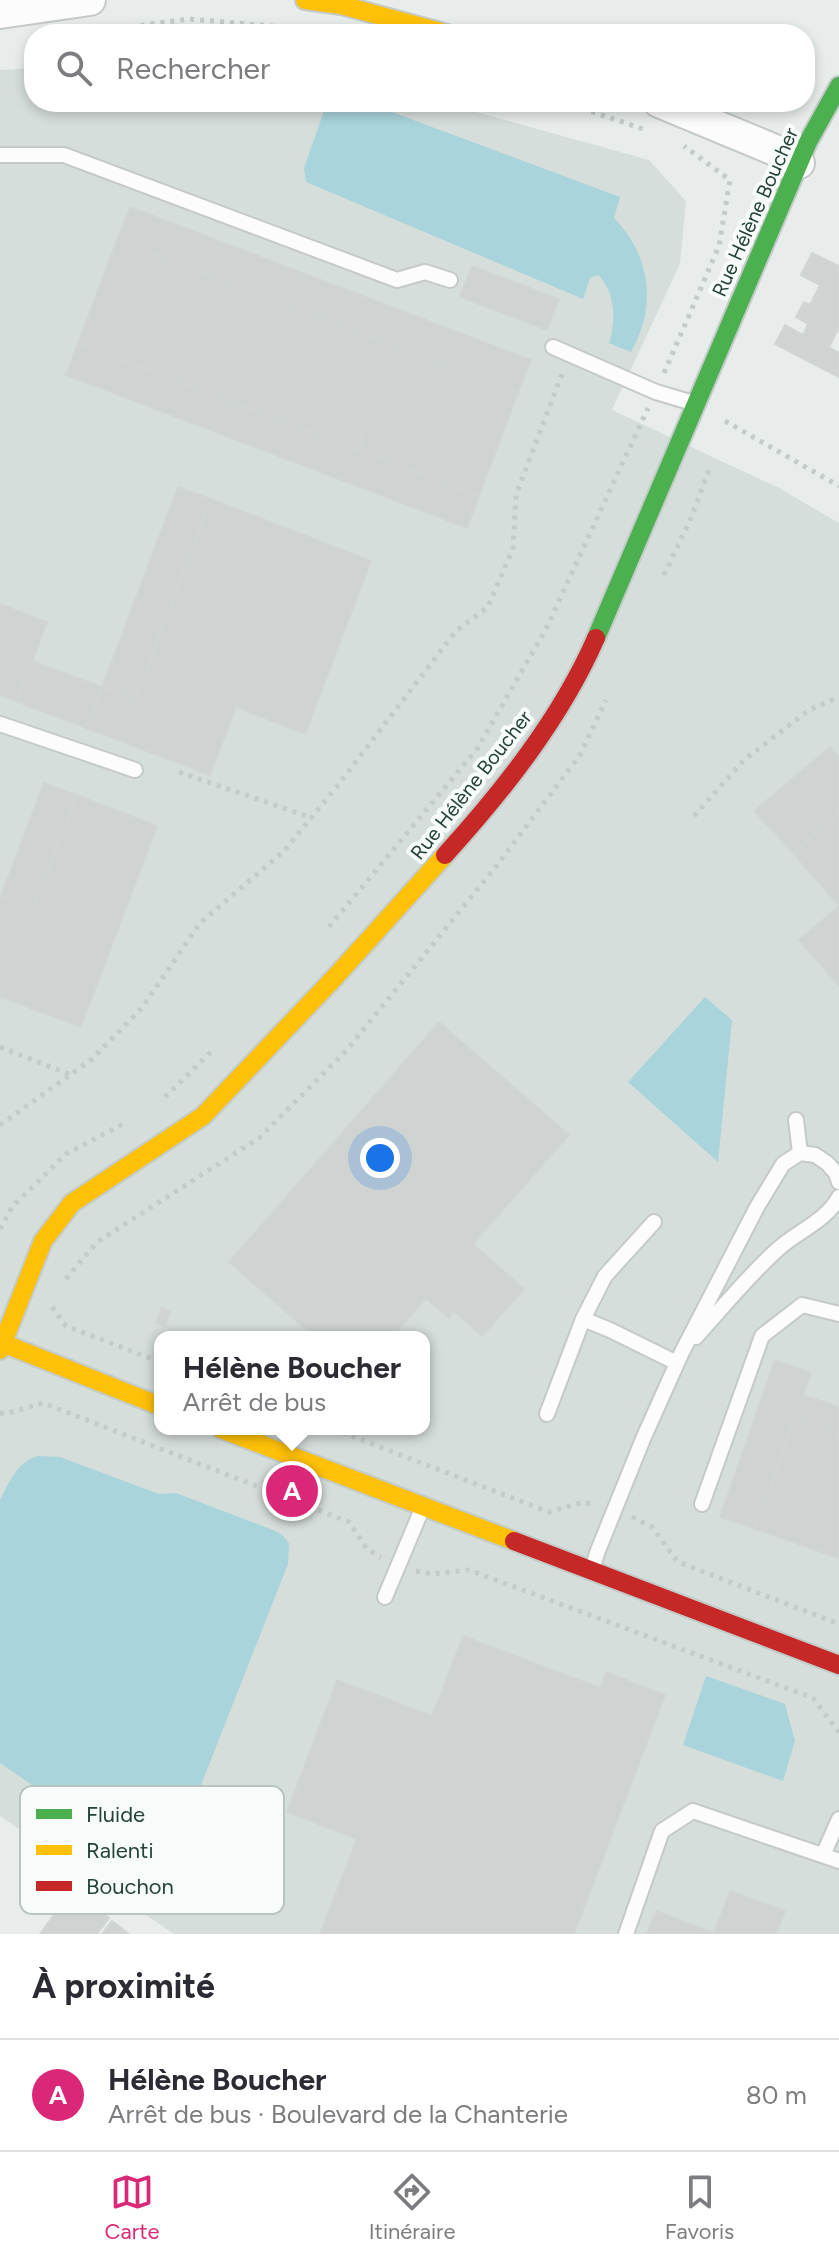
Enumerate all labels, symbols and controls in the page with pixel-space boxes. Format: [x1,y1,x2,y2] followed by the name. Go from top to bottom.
[24,24,815,112] search box
[52,46,96,90] icon: search
[116,50,270,87] text: Rechercher
[707,124,803,300] street label: Rue Hélène Boucher
[405,706,537,864] street label: Rue Hélène Boucher
[360,1138,400,1178] your location
[154,1331,430,1435] popup
[183,1349,401,1386] text: Hélène Boucher
[183,1386,326,1418] text: Arrêt de bus
[266,1461,318,1521] pin: A
[20,1786,284,1914] legend
[86,1801,145,1828] text: Fluide
[86,1837,154,1864] text: Ralenti
[86,1873,174,1900] text: Bouchon
[32,1966,215,2007] text: À proximité
[108,2061,326,2098] text: Hélène Boucher
[49,2079,67,2111] text: A
[746,2079,807,2111] text: 80 m
[108,2098,568,2130] text: Arrêt de bus · Boulevard de la Chanterie
[105,2170,159,2245] tab: Carte
[369,2170,456,2245] tab: Itinéraire
[665,2170,734,2245] tab: Favoris

